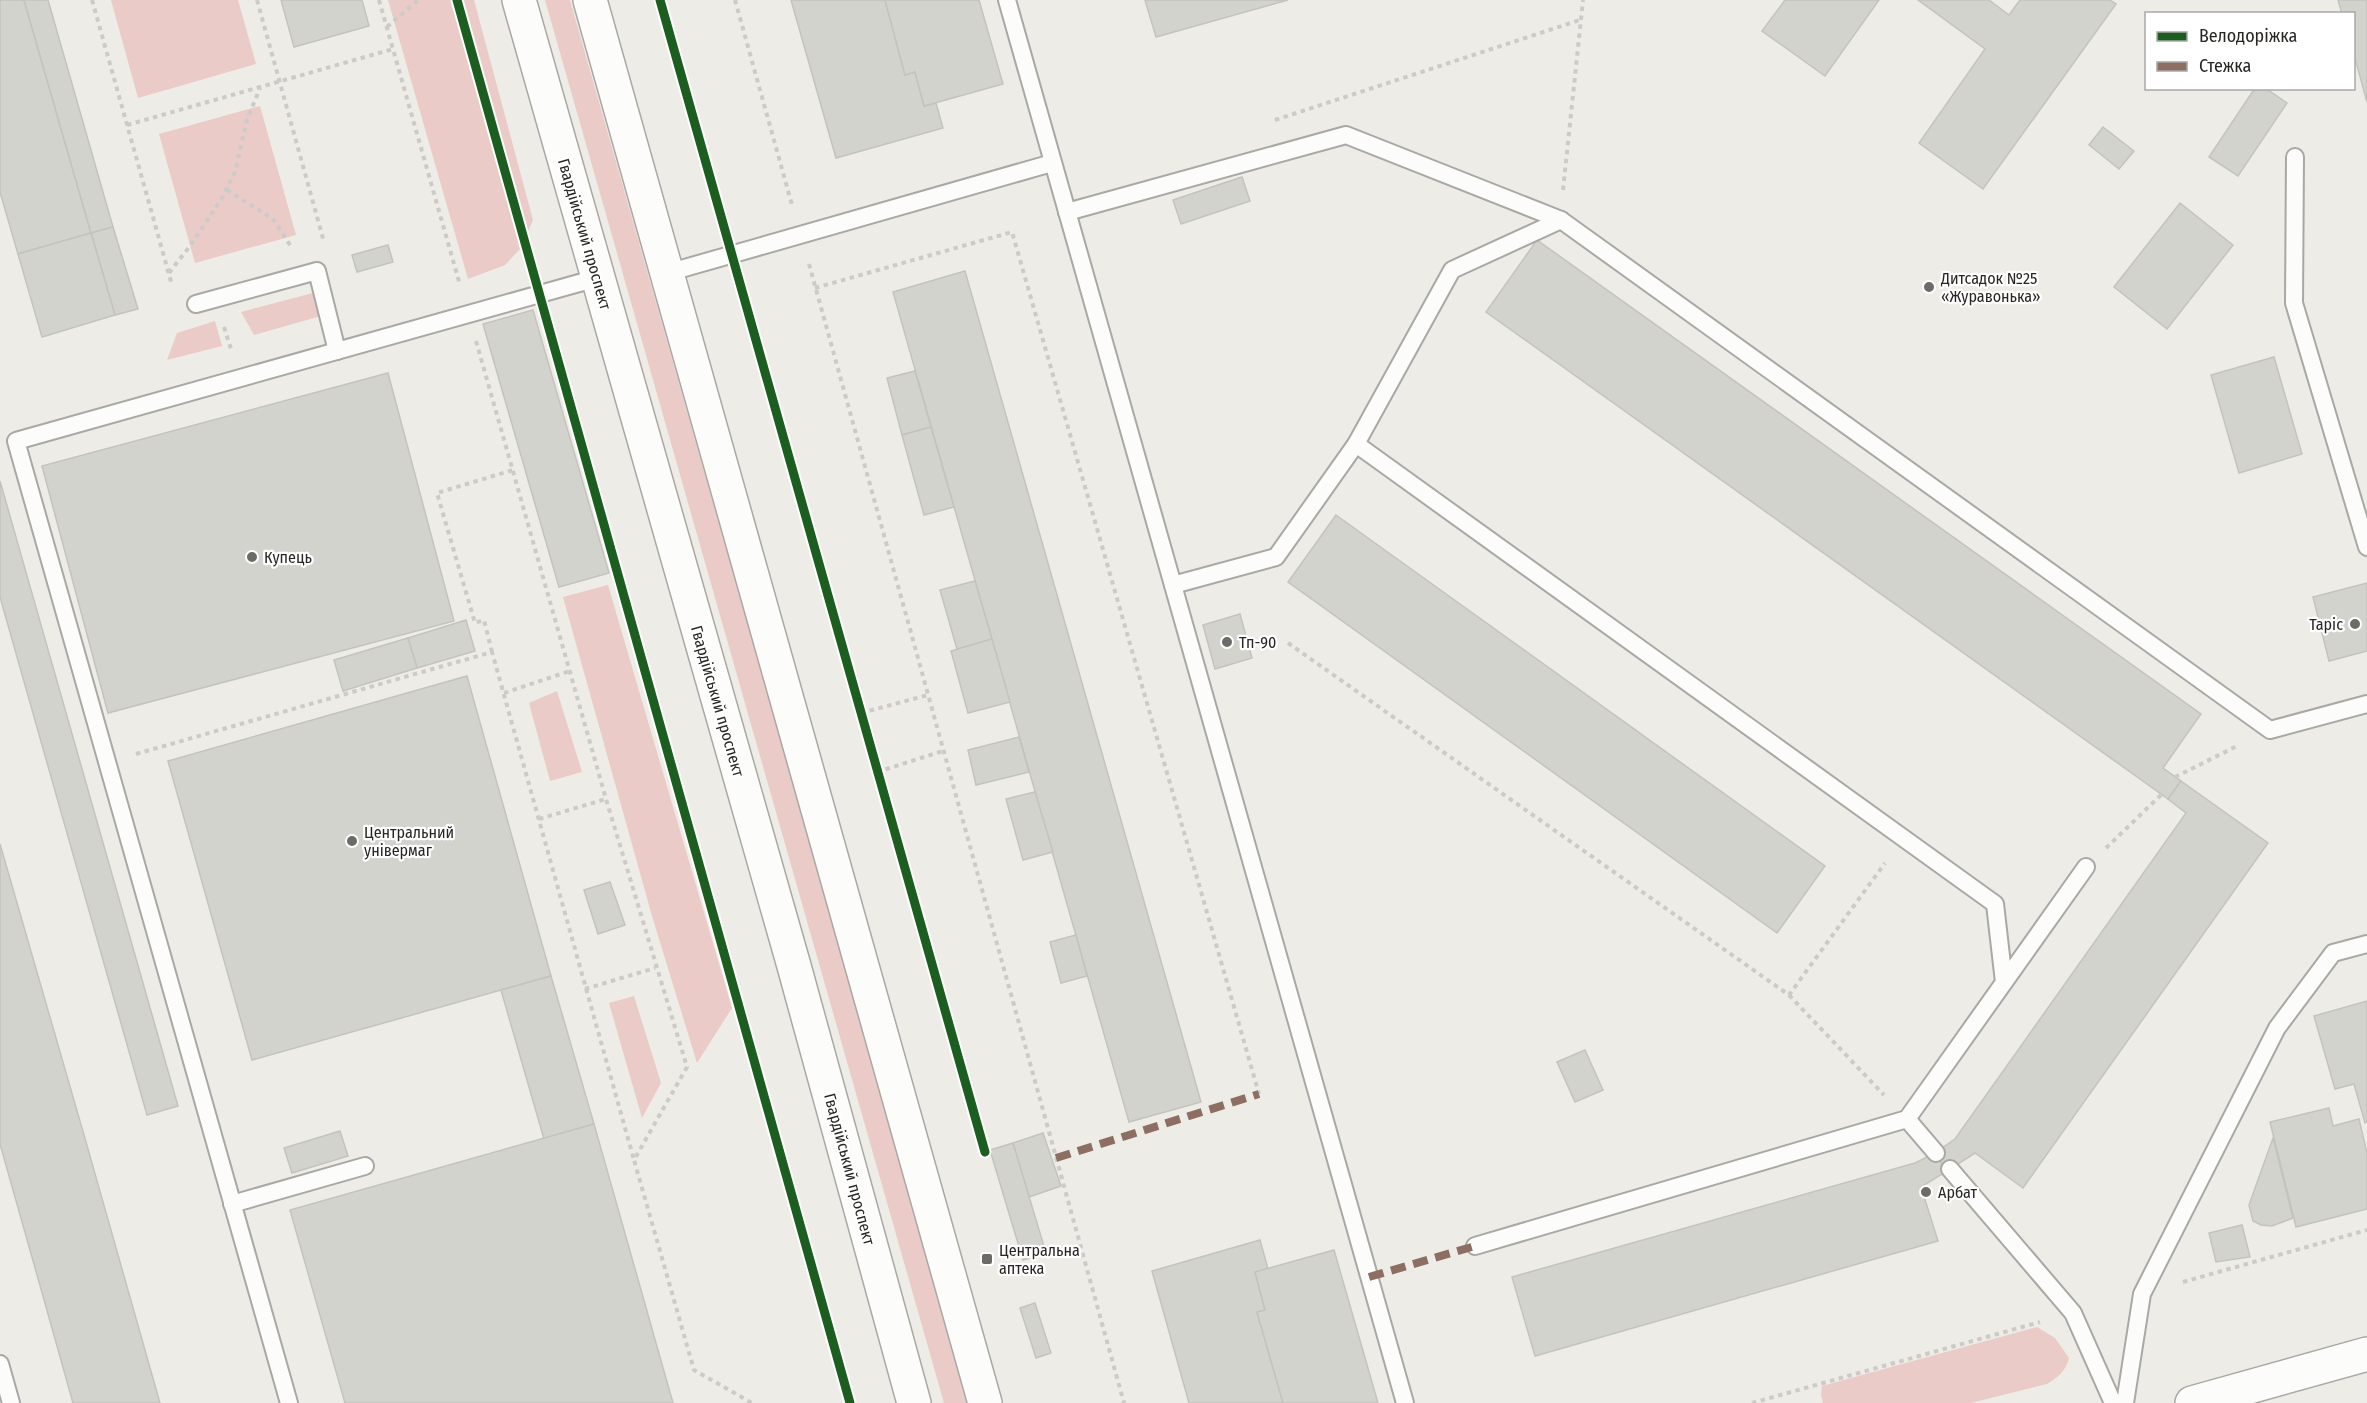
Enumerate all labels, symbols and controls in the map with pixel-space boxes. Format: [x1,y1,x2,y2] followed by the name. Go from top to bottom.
[2145,12,2355,90] legend
[2199,25,2297,47] text: Велодоріжка
[2199,55,2252,77] text: Стежка
[554,156,615,312] street label: Гвардійський проспект
[1940,269,2041,306] place label: Дитсадок №25 «Журавонька»
[1922,280,1936,294] marker: Дитсадок №25 «Журавонька»
[264,548,312,567] place label: Купець
[245,550,259,564] marker: Купець
[2309,615,2343,634] place label: Таріс
[2348,617,2362,631] marker: Таріс
[687,623,748,779] street label: Гвардійський проспект
[1239,633,1276,652] place label: Тп-90
[1220,635,1234,649] marker: Тп-90
[364,823,454,860] place label: Центральний універмаг
[345,834,359,848] marker: Центральний універмаг
[820,1091,879,1248] street label: Гвардійський проспект
[1938,1183,1978,1202] place label: Арбат
[1919,1185,1933,1199] marker: Арбат
[999,1241,1080,1278] place label: Центральна аптека
[980,1252,994,1266] marker: Центральна аптека

